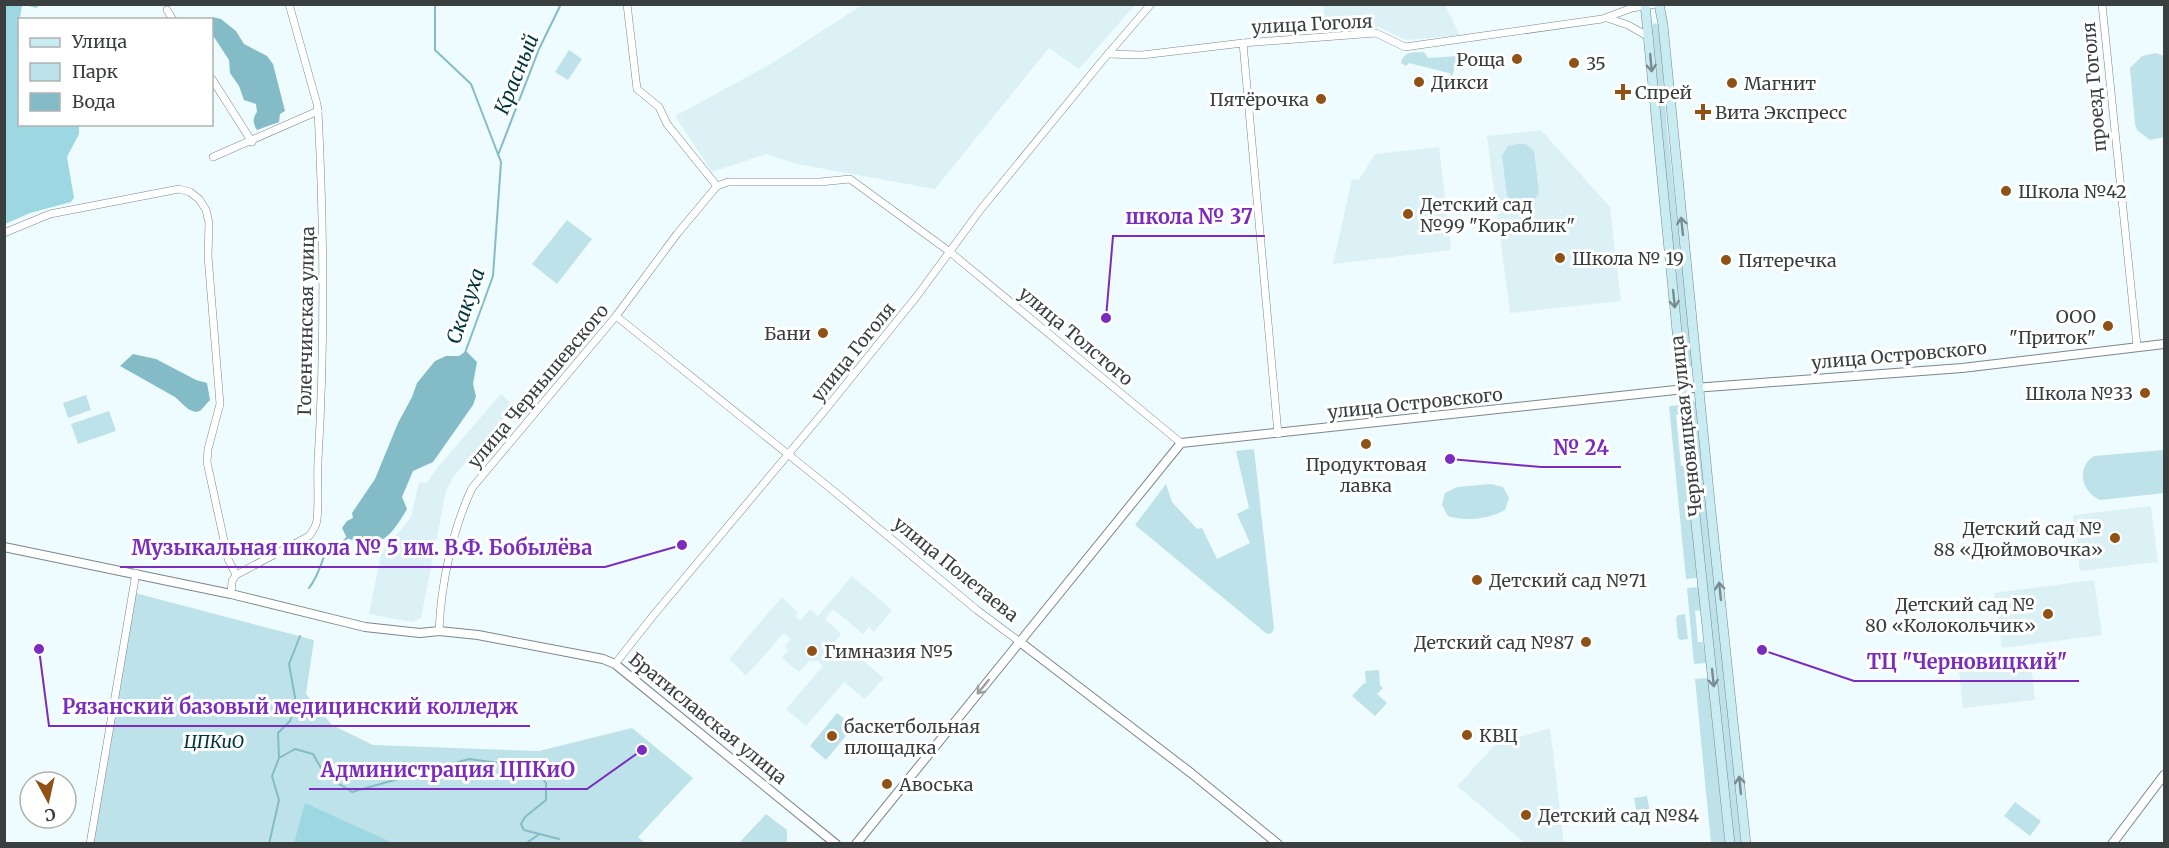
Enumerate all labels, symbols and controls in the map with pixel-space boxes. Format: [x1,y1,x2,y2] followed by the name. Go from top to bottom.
[1251,9,1373,39] street label: улица Гоголя
[18,18,213,126] legend
[2077,21,2111,153] street label: проезд Гоголя
[71,30,127,53] text: Улица
[489,30,543,118] water label: Красный
[1456,48,1505,71] place label: Роща
[1510,52,1524,66] marker: Роща
[1586,52,1606,75] place label: 35
[1646,52,1657,72] one-way arrow
[1567,56,1581,70] marker: 35
[72,60,118,83] text: Парк
[1431,71,1488,94] place label: Дикси
[1744,72,1816,95] place label: Магнит
[1412,75,1426,89] marker: Дикси
[1725,76,1739,90] marker: Магнит
[1635,81,1692,104] place label: Спрей
[1616,85,1630,99] marker: Спрей
[1210,88,1309,111] place label: Пятёрочка
[72,90,116,113] text: Вода
[1314,92,1328,106] marker: Пятёрочка
[1715,101,1847,124] place label: Вита Экспресс
[1696,105,1710,119] marker: Вита Экспресс
[2018,180,2127,203] place label: Школа №42
[1999,184,2013,198] marker: Школа №42
[1420,193,1575,237] place label: Детский сад №99 "Кораблик"
[1113,198,1265,236] callout: школа № 37
[1125,204,1253,229] text: школа № 37
[1401,207,1415,221] marker: Детский сад №99 "Кораблик"
[1676,216,1687,236] one-way arrow
[293,226,319,416] street label: Голенчинская улица
[1572,247,1684,270] place label: Школа № 19
[1738,249,1837,272] place label: Пятеречка
[1553,251,1567,265] marker: Школа № 19
[1719,253,1733,267] marker: Пятеречка
[440,265,490,347] water label: Скакуха
[1014,281,1138,391] street label: улица Толстого
[1669,288,1680,308] one-way arrow
[806,297,900,406] street label: улица Гоголя
[463,299,613,473] street label: улица Чернышевского
[2009,305,2096,349] place label: ООО "Приток"
[2101,319,2115,333] marker: ООО "Приток"
[764,322,811,345] place label: Бани
[816,326,830,340] marker: Бани
[1665,334,1707,518] street label: Черновицкая улица
[1810,336,1988,374] street label: улица Островского
[1326,382,1504,424] street label: улица Островского
[2025,382,2133,405] place label: Школа №33
[2138,386,2152,400] marker: Школа №33
[1541,429,1621,467] callout: № 24
[1553,435,1609,460] text: № 24
[1359,437,1373,451] marker: Продуктовая лавка
[1305,453,1427,497] place label: Продуктовая лавка
[889,512,1023,627] street label: улица Полетаева
[1934,517,2103,561] place label: Детский сад № 88 «Дюймовочка»
[120,529,605,567] callout: Музыкальная школа № 5 им. В.Ф. Бобылёва
[2108,531,2122,545] marker: Детский сад № 88 «Дюймовочка»
[132,535,592,560] text: Музыкальная школа № 5 им. В.Ф. Бобылёва
[1489,569,1647,592] place label: Детский сад №71
[1470,573,1484,587] marker: Детский сад №71
[1714,582,1725,602] one-way arrow
[1865,593,2036,637] place label: Детский сад № 80 «Колокольчик»
[2041,607,2055,621] marker: Детский сад № 80 «Колокольчик»
[1414,631,1574,654] place label: Детский сад №87
[1579,635,1593,649] marker: Детский сад №87
[824,640,953,663] place label: Гимназия №5
[1854,643,2079,681] callout: ТЦ "Черновицкий"
[805,644,819,658] marker: Гимназия №5
[624,647,792,789] street label: Братиславская улица
[1867,649,2067,674] text: ТЦ "Черновицкий"
[1708,667,1719,687] one-way arrow
[976,679,990,694] one-way arrow
[49,688,530,726] callout: Рязанский базовый медицинский колледж
[62,694,518,719] text: Рязанский базовый медицинский колледж
[844,715,980,759] place label: баскетбольная площадка
[1479,724,1518,747] place label: КВЦ
[1460,728,1474,742] marker: КВЦ
[825,729,839,743] marker: баскетбольная площадка
[184,730,245,753] park label: ЦПКиО
[309,751,587,789] callout: Администрация ЦПКиО
[320,757,575,782] text: Администрация ЦПКиО
[18,770,78,830] north arrow
[898,773,974,796] place label: Авоська
[1734,776,1745,796] one-way arrow
[880,777,894,791] marker: Авоська
[43,804,57,825] text: С
[1538,804,1699,827] place label: Детский сад №84
[1519,808,1533,822] marker: Детский сад №84

